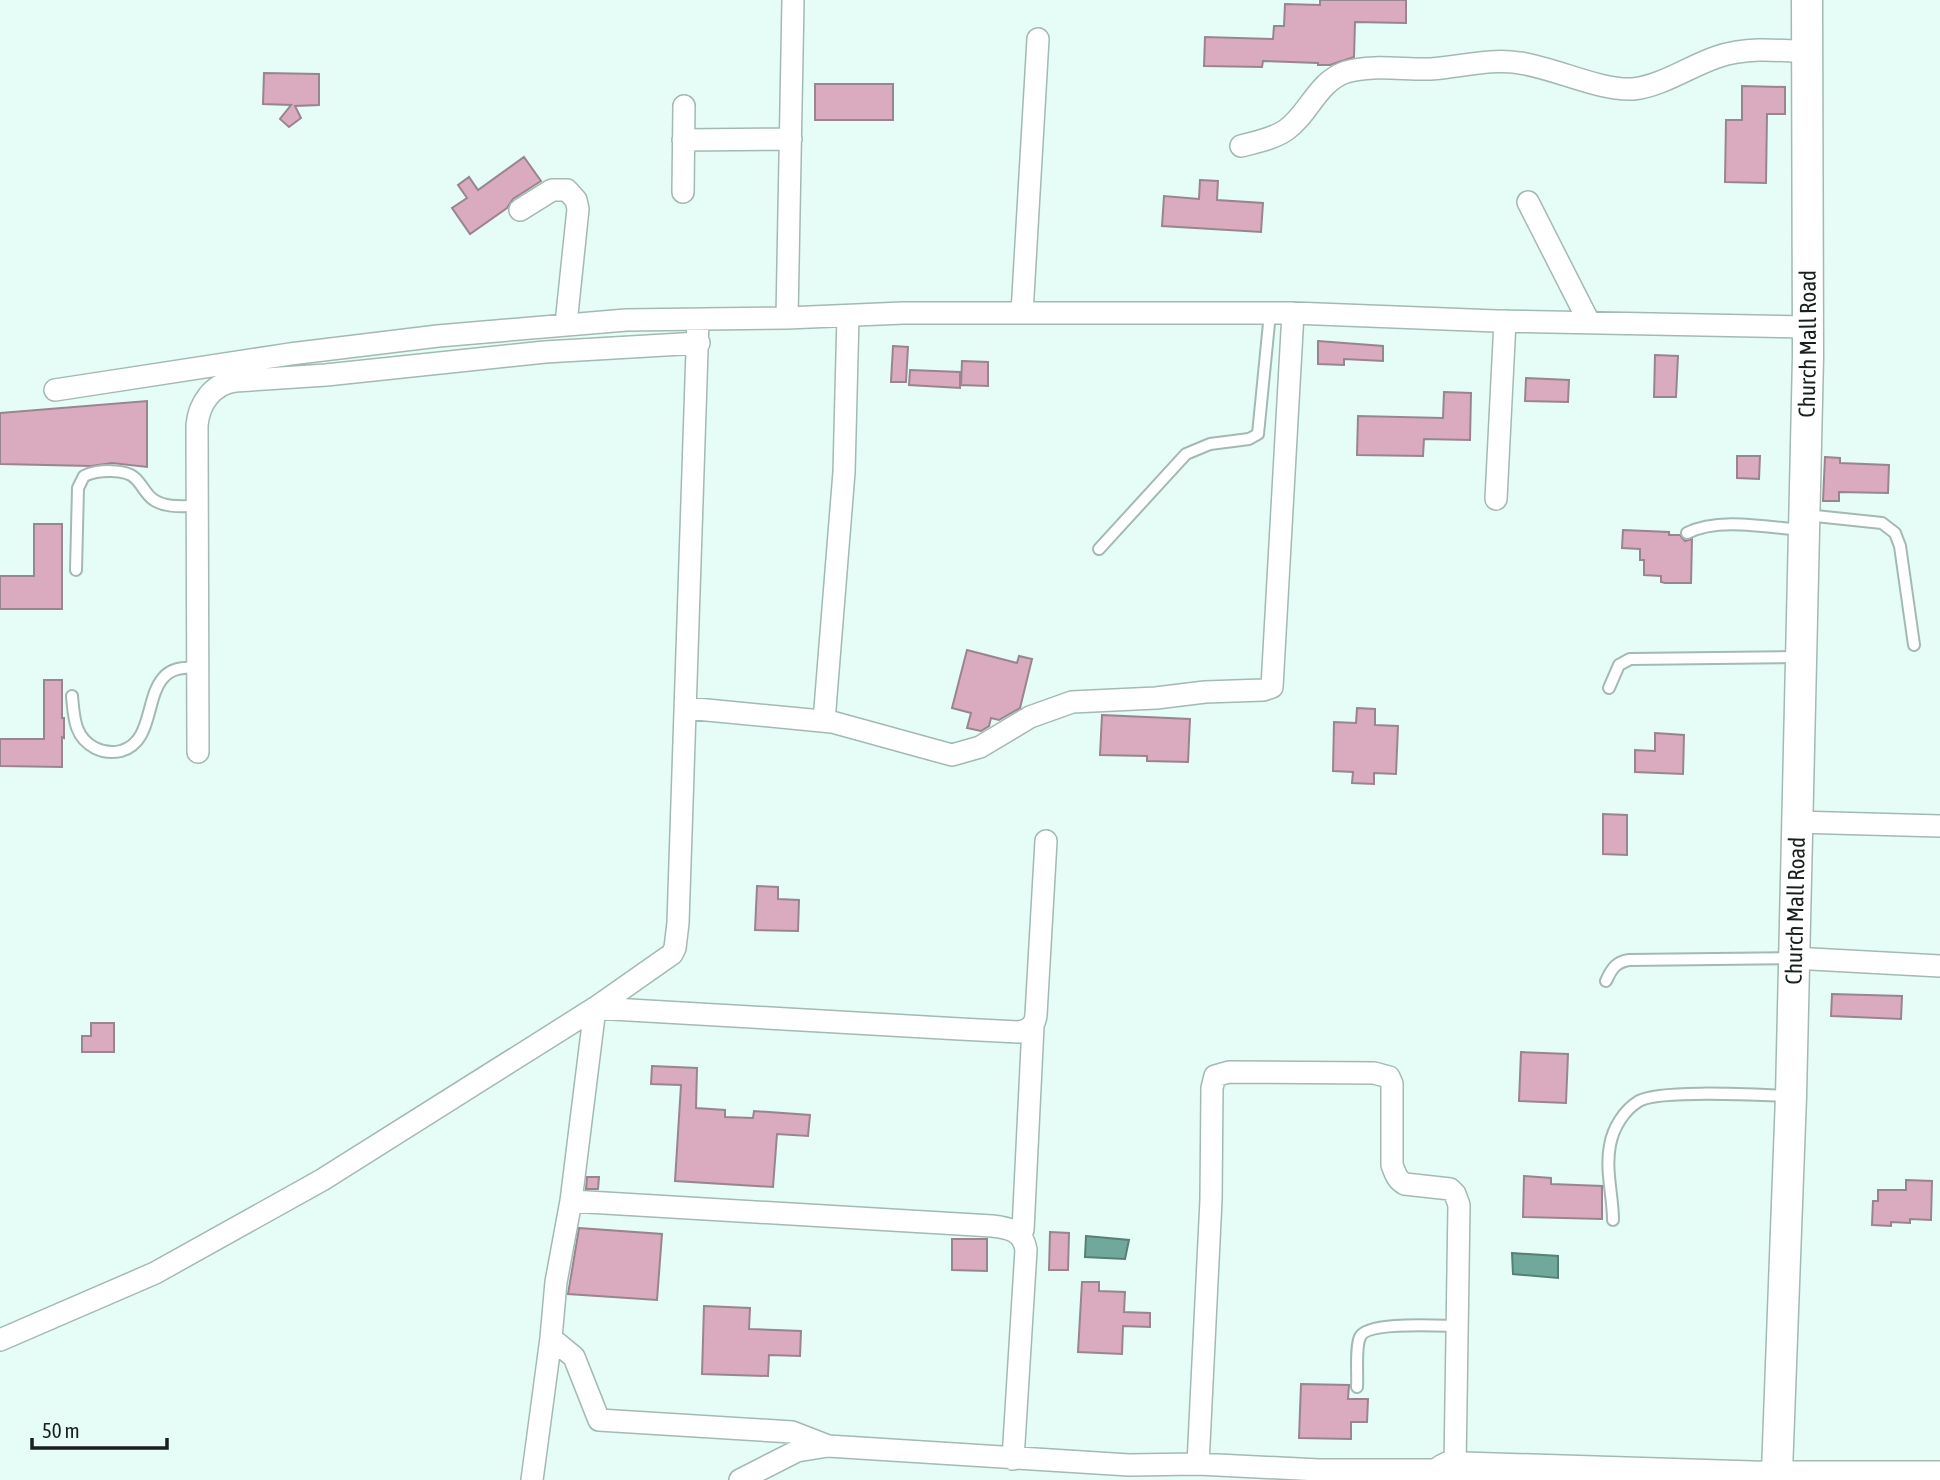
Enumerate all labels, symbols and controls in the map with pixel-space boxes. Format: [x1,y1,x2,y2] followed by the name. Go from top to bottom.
[1794,270,1821,418] street label: Church Mall Road
[1781,837,1810,985] street label: Church Mall Road
[32,1406,166,1450] scale bar
[42,1418,80,1442] text: 50 m

